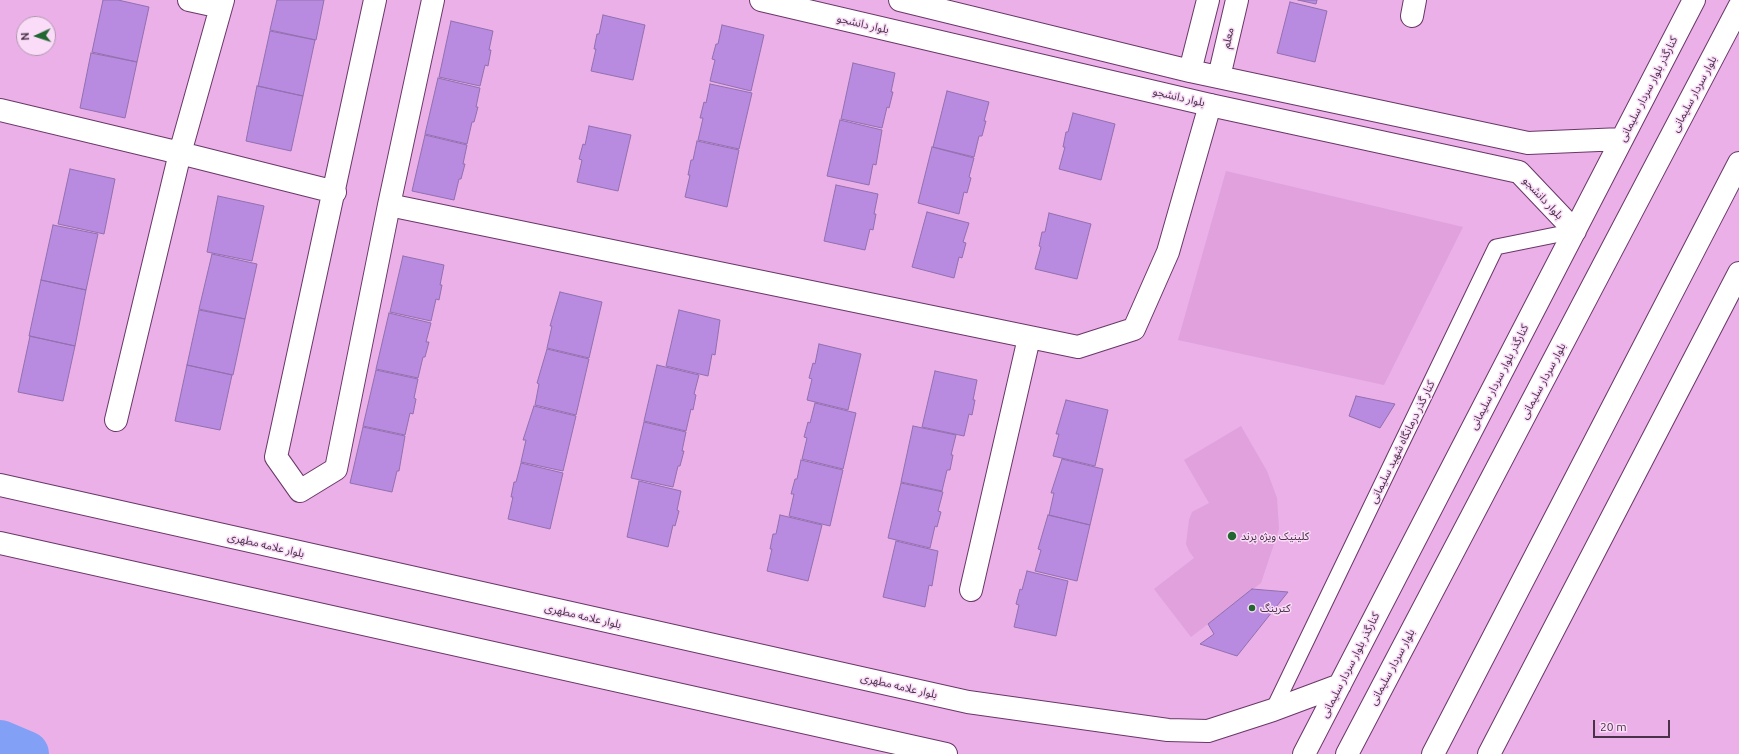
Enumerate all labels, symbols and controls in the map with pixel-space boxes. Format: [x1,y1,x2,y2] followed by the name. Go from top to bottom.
[836,12,890,36] street label: بلوار دانشجو
[16,16,56,56] north arrow
[1219,26,1237,50] street label: معلم
[19,32,31,41] text: N
[1616,34,1680,144] street label: کنارگذر بلوار سردار سلیمانی
[1668,54,1720,134] street label: بلوار سردار سلیمانی
[1152,85,1206,109] street label: بلوار دانشجو
[1520,174,1566,222] street label: بلوار دانشجو
[1467,322,1531,432] street label: کنارگذر بلوار سردار سلیمانی
[1517,341,1569,421] street label: بلوار سردار سلیمانی
[1367,379,1437,505] street label: کنار گذر درمانگاه شهید سلیمانی
[1241,529,1309,543] place label: کلینیک ویژه پرند
[226,530,306,560] street label: بلوار علامه مطهری
[1226,530,1238,542] marker: کلینیک ویژه پرند
[543,601,623,631] street label: بلوار علامه مطهری
[1260,601,1290,615] place label: کترینگ
[1247,603,1257,613] marker: کترینگ
[1318,610,1382,720] street label: کنارگذر بلوار سردار سلیمانی
[1366,627,1418,707] street label: بلوار سردار سلیمانی
[859,671,939,701] street label: بلوار علامه مطهری
[1595,712,1672,738] scale bar
[1600,720,1627,733] text: 20 m

